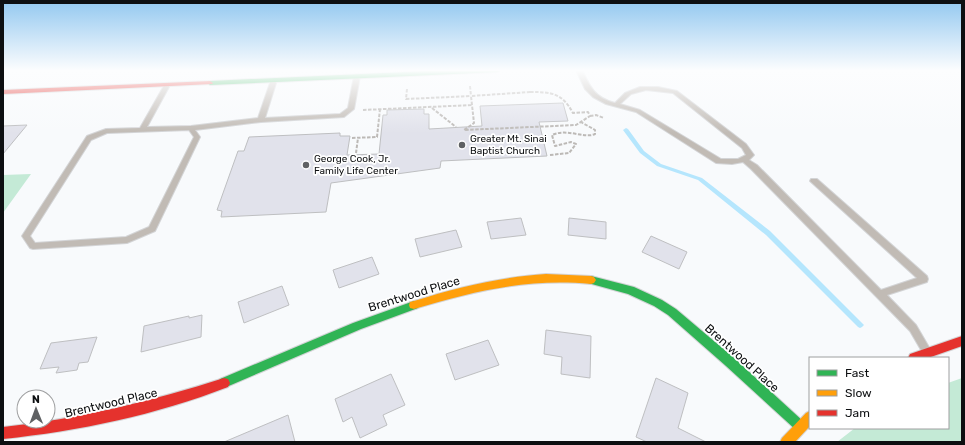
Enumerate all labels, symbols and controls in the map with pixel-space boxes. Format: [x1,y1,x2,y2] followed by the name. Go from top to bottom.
[470,133,547,157] place label: Greater Mt. Sinai Baptist Church
[457,140,467,150] marker: Greater Mt. Sinai Baptist Church
[314,153,398,177] place label: George Cook, Jr. Family Life Center
[301,160,311,170] marker: George Cook, Jr. Family Life Center
[367,273,462,315] street label: Brentwood Place
[702,321,782,395] street label: Brentwood Place
[809,357,949,429] legend
[845,366,869,380] text: Fast
[63,385,159,421] street label: Brentwood Place
[845,386,872,400] text: Slow
[16,389,56,429] north arrow
[32,393,40,406] text: N
[845,406,870,420] text: Jam

